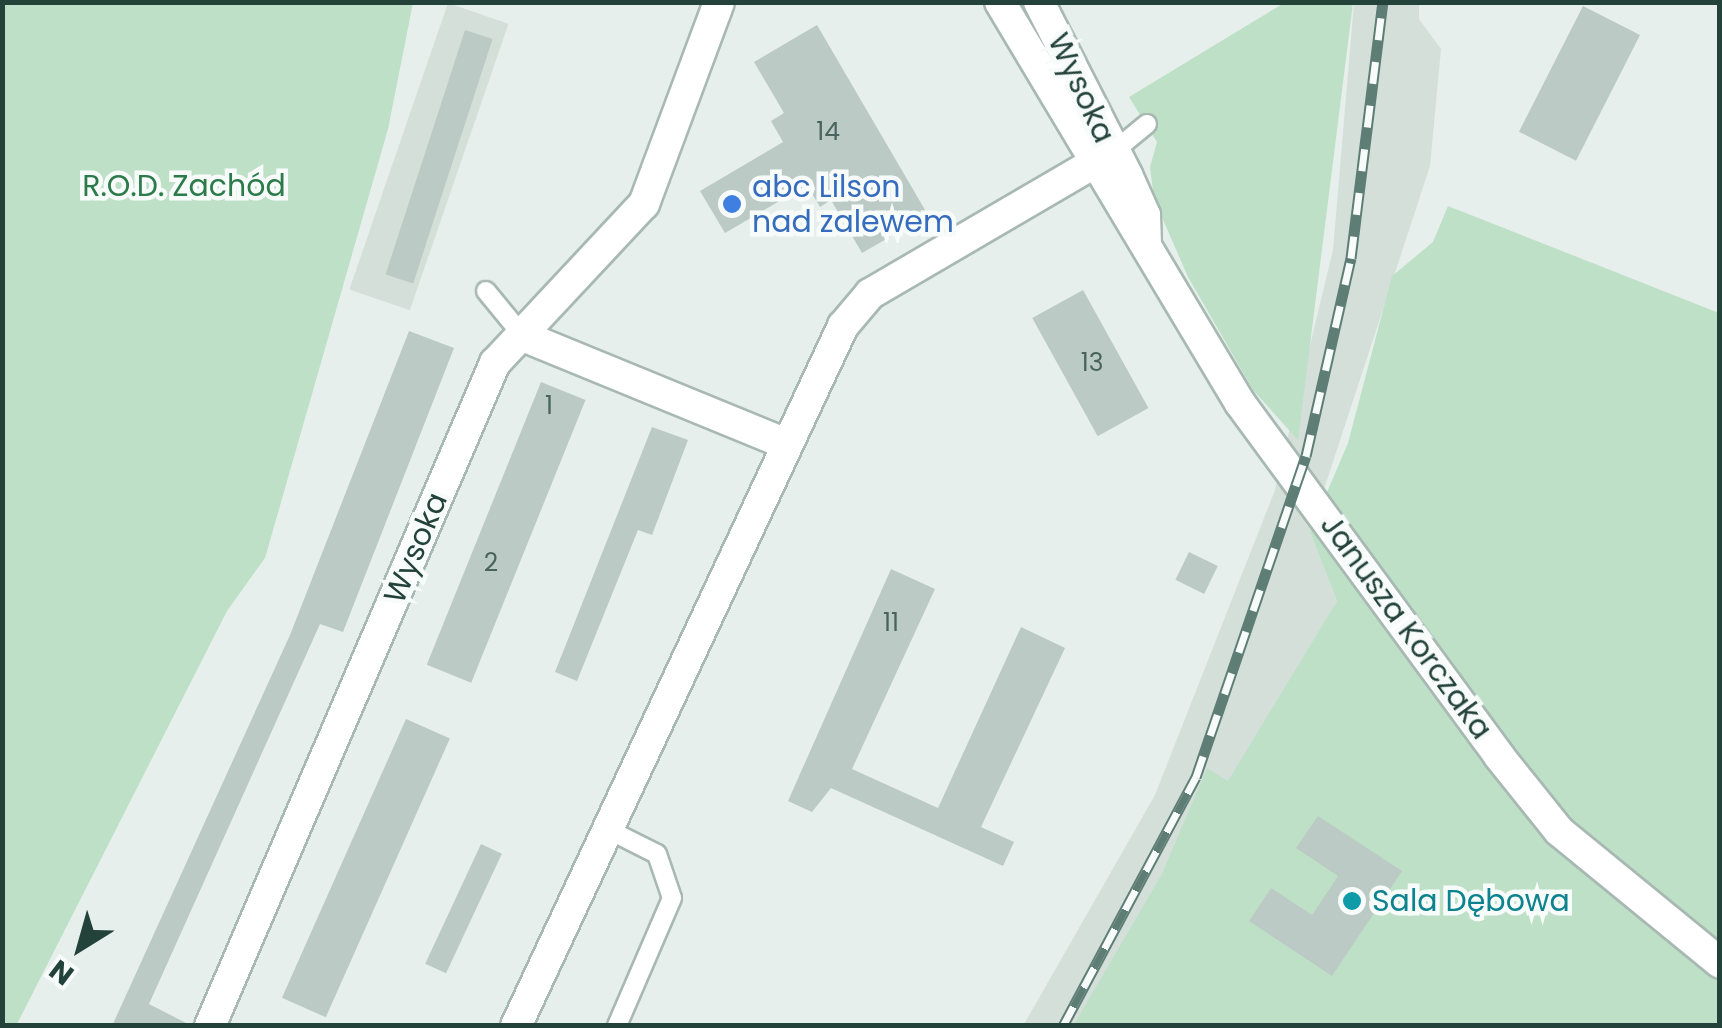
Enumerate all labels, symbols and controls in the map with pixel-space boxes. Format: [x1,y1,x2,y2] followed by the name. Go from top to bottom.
[1040,27,1122,149] street label: Wysoka
[816,117,840,147] house number: 14
[82,168,286,204] park label: R.O.D. Zachód
[752,169,954,240] place label: abc Lilson nad zalewem
[721,193,743,215] marker: abc Lilson nad zalewem
[1081,348,1103,378] house number: 13
[545,391,553,421] house number: 1
[377,487,455,609] street label: Wysoka
[1313,508,1499,746] street label: Janusza Korczaka
[484,548,498,578] house number: 2
[883,608,899,638] house number: 11
[1372,883,1570,919] place label: Sala Dębowa
[1341,890,1363,912] marker: Sala Dębowa
[30,898,130,998] north arrow
[41,950,82,994] text: N

